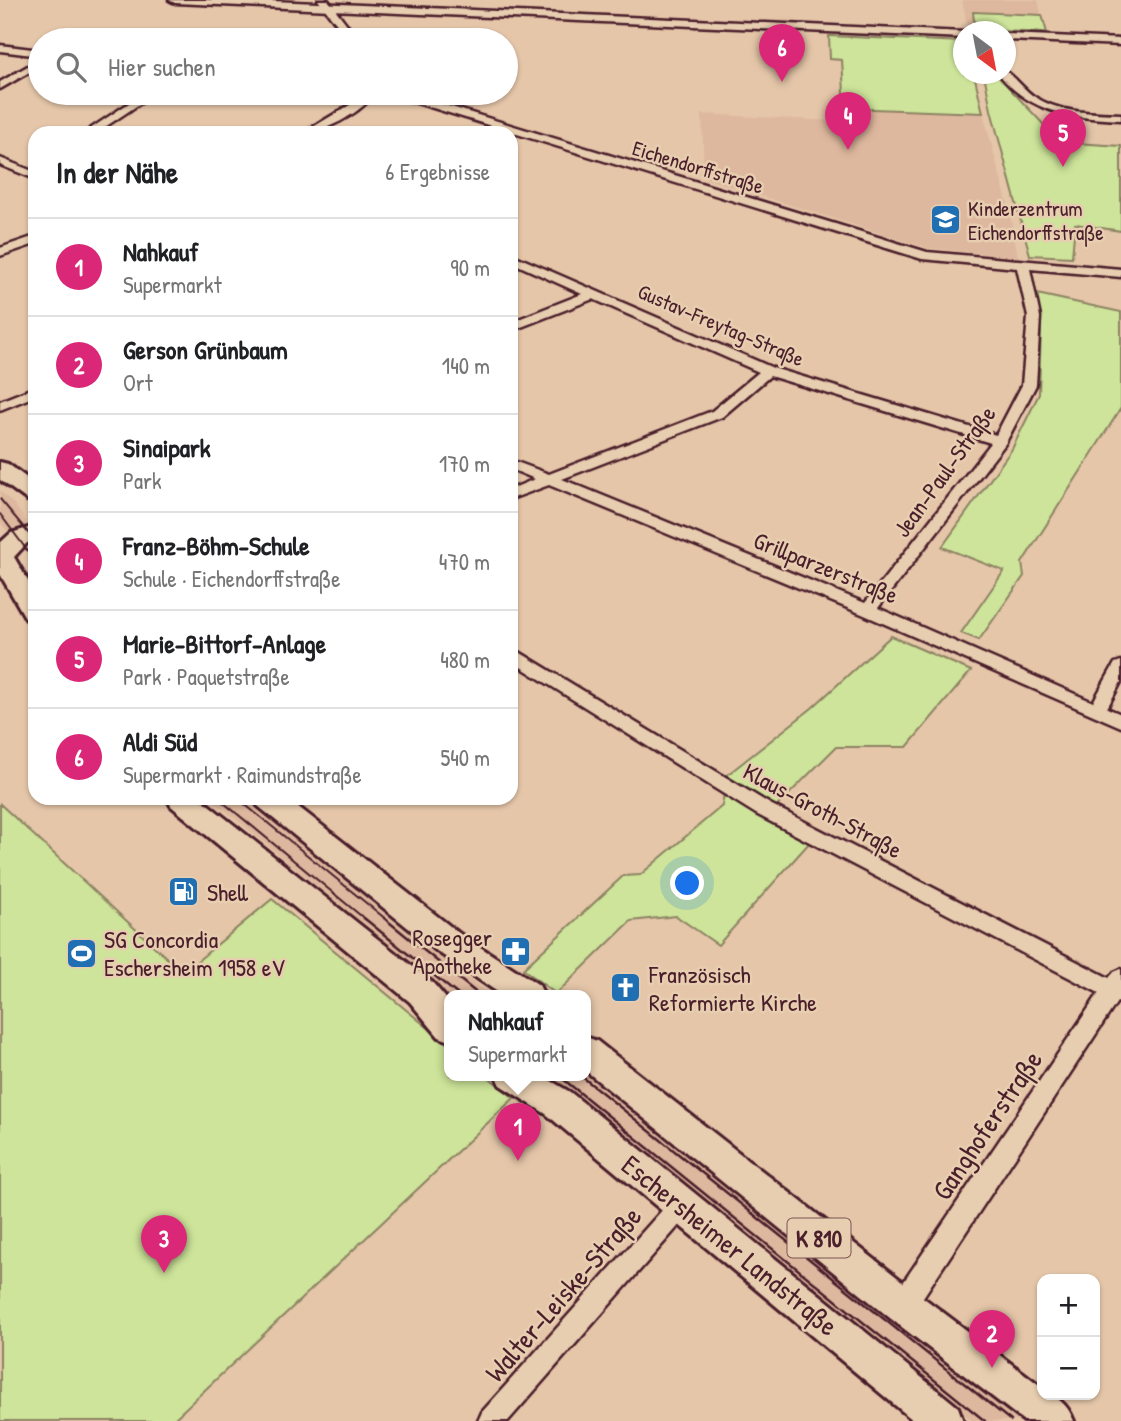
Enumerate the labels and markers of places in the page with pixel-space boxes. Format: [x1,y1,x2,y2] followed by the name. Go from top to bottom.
[759,24,805,82] pin: 6
[825,92,871,150] pin: 4
[1040,109,1086,167] pin: 5
[968,194,1104,247] place label: Kinderzentrum Eichendorffstraße
[928,203,962,237] school or university icon: Kinderzentrum Eichendorffstraße
[167,875,201,909] fuel station icon: Shell
[207,876,249,908] place label: Shell
[412,921,492,981] place label: Rosegger Apotheke
[104,923,285,983] place label: SG Concordia Eschersheim 1958 eV
[498,934,532,968] pharmacy icon: Rosegger Apotheke
[64,936,98,970] sports icon: SG Concordia Eschersheim 1958 eV
[648,958,817,1018] place label: Französisch Reformierte Kirche
[609,971,643,1005] church icon: Französisch Reformierte Kirche
[495,1103,541,1161] pin: 1
[141,1215,187,1273] pin: 3
[969,1310,1015,1368] pin: 2

